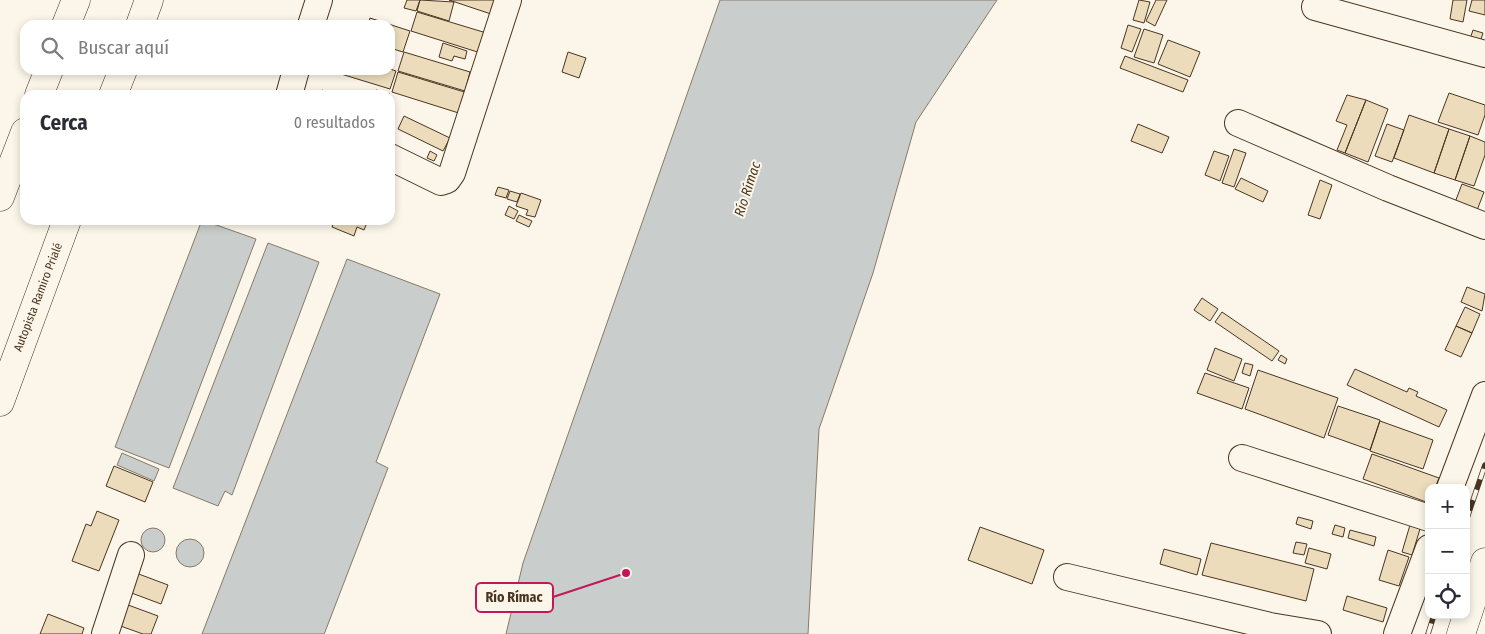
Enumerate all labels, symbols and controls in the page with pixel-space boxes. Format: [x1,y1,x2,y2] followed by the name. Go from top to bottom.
[20,20,395,75] search box
[38,34,66,62] icon: search
[78,36,169,59] text: Buscar aquí
[40,110,88,136] text: Cerca
[294,113,375,132] text: 0 resultados
[731,159,765,219] water label: Río Rímac
[11,241,65,353] street label: Autopista Ramiro Prialé
[1425,484,1470,619] map controls
[1425,484,1470,529] button: +
[1425,529,1470,574] button: −
[1425,574,1470,619] button: locate
[476,583,553,612] callout: Río Rímac
[485,589,543,606] text: Río Rímac

